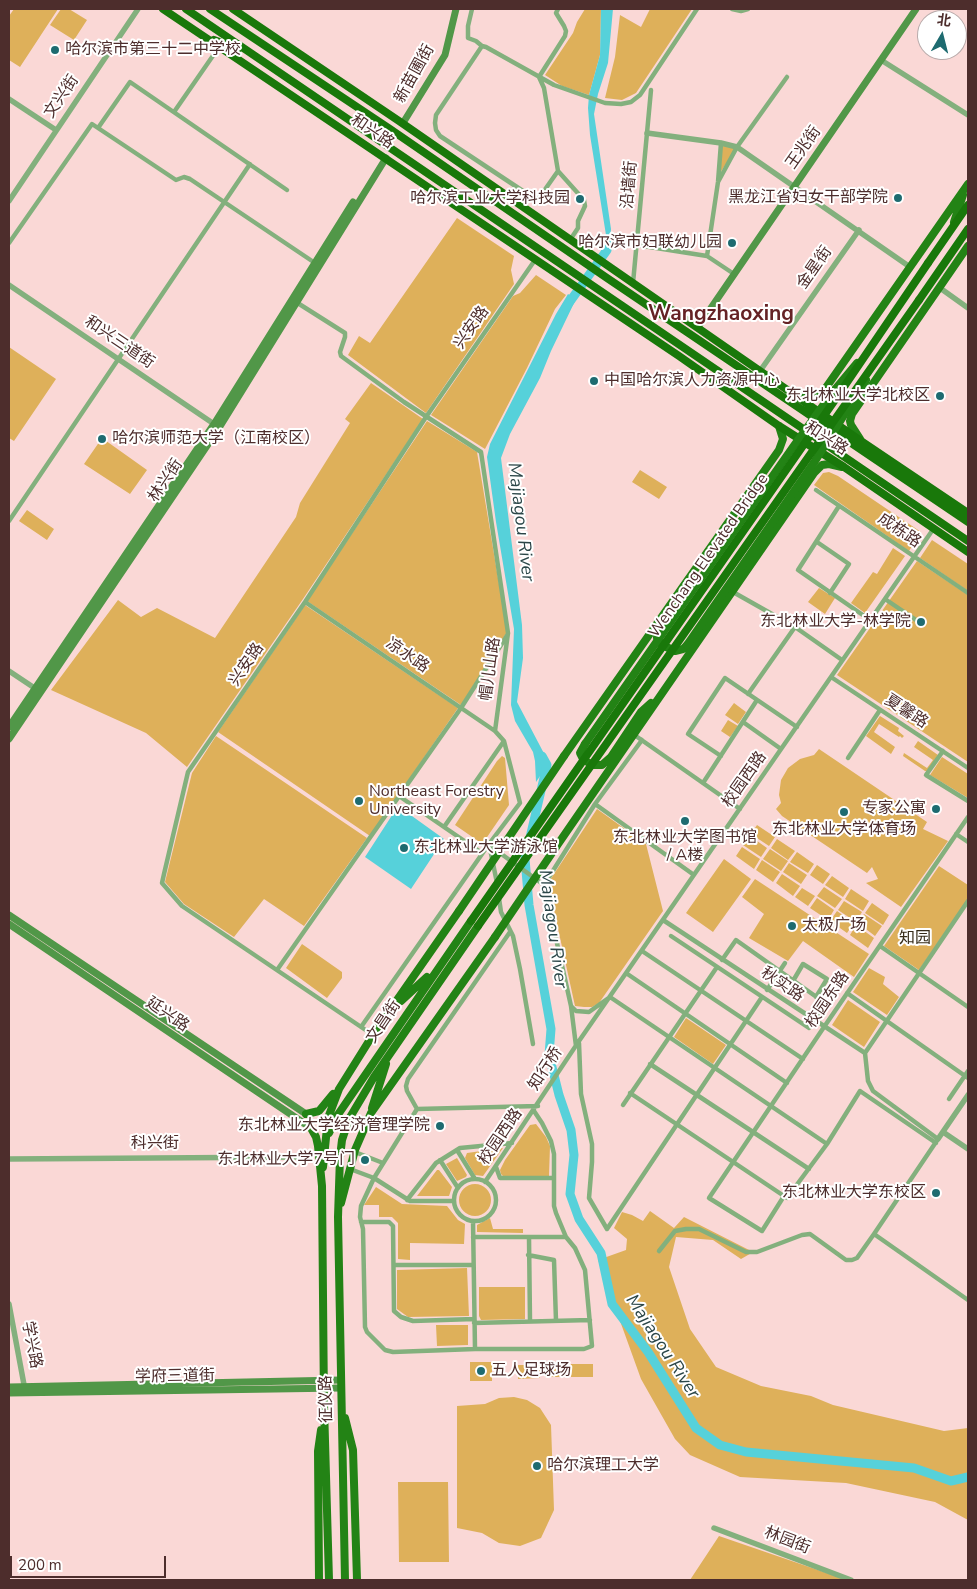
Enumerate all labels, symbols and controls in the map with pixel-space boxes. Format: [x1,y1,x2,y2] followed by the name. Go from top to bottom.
[917,10,967,60] north arrow
[936,10,952,31] text: 北
[65,40,241,60] place label: 哈尔滨市第三十二中学校
[391,41,439,107] street label: 新苗圃街
[49,44,61,56] marker: 哈尔滨市第三十二中学校
[41,72,83,122] street label: 文兴街
[347,111,397,153] street label: 和兴路
[782,123,826,173] street label: 王兆街
[618,160,642,210] street label: 沿墙街
[728,188,888,208] place label: 黑龙江省妇女干部学院
[410,189,570,209] place label: 哈尔滨工业大学科技园
[892,192,904,204] marker: 黑龙江省妇女干部学院
[574,193,586,205] marker: 哈尔滨工业大学科技园
[578,233,722,253] place label: 哈尔滨市妇联幼儿园
[726,237,738,249] marker: 哈尔滨市妇联幼儿园
[793,243,837,293] street label: 金星街
[648,302,794,328] district label: Wangzhaoxing
[450,303,494,353] street label: 兴安路
[80,313,158,373] street label: 和兴三道街
[604,371,780,391] place label: 中国哈尔滨人力资源中心
[588,375,600,387] marker: 中国哈尔滨人力资源中心
[786,386,930,406] place label: 东北林业大学北校区
[934,390,946,402] marker: 东北林业大学北校区
[801,418,851,460] street label: 和兴路
[112,429,320,449] place label: 哈尔滨师范大学（江南校区）
[96,433,108,445] marker: 哈尔滨师范大学（江南校区）
[145,456,187,506] street label: 林兴街
[502,461,538,583] water label: Majiagou River
[645,470,773,642] street label: Wenchang Elevated Bridge
[874,510,924,552] street label: 成栋路
[760,612,911,632] place label: 东北林业大学-林学院
[915,616,927,628] marker: 东北林业大学-林学院
[382,635,432,677] street label: 凉水路
[477,636,505,702] street label: 帽儿山路
[226,640,268,690] street label: 兴安路
[881,691,931,733] street label: 夏馨路
[719,748,771,812] street label: 校园西路
[369,782,504,820] place label: Northeast Forestry University
[353,795,365,807] marker: Northeast Forestry University
[862,799,926,819] place label: 专家公寓
[930,803,942,815] marker: 专家公寓
[838,806,850,818] marker: 东北林业大学体育场
[679,815,691,827] marker: 东北林业大学图书馆 / A楼
[772,820,916,840] place label: 东北林业大学体育场
[613,828,757,866] place label: 东北林业大学图书馆 / A楼
[414,838,558,858] place label: 东北林业大学游泳馆
[398,842,410,854] marker: 东北林业大学游泳馆
[533,868,571,990] water label: Majiagou River
[802,916,866,936] place label: 太极广场
[786,920,798,932] marker: 太极广场
[899,929,931,949] park label: 知园
[757,964,807,1006] street label: 秋实路
[802,968,854,1032] street label: 校园东路
[142,994,192,1036] street label: 延兴路
[363,997,405,1047] street label: 文昌街
[525,1044,567,1094] street label: 知行桥
[475,1105,527,1169] street label: 校园西路
[238,1116,430,1136] place label: 东北林业大学经济管理学院
[434,1120,446,1132] marker: 东北林业大学经济管理学院
[131,1134,179,1154] street label: 科兴街
[217,1150,355,1170] place label: 东北林业大学7号门
[359,1154,371,1166] marker: 东北林业大学7号门
[782,1183,926,1203] place label: 东北林业大学东校区
[930,1187,942,1199] marker: 东北林业大学东校区
[620,1291,704,1403] water label: Majiagou River
[17,1320,45,1370] street label: 学兴路
[491,1361,571,1381] place label: 五人足球场
[475,1365,487,1377] marker: 五人足球场
[135,1367,215,1387] street label: 学府三道街
[317,1375,337,1423] street label: 征仪路
[547,1456,659,1476] place label: 哈尔滨理工大学
[531,1460,543,1472] marker: 哈尔滨理工大学
[761,1523,813,1559] street label: 林园街
[12,1546,169,1578] scale bar
[18,1555,62,1575] text: 200 m

